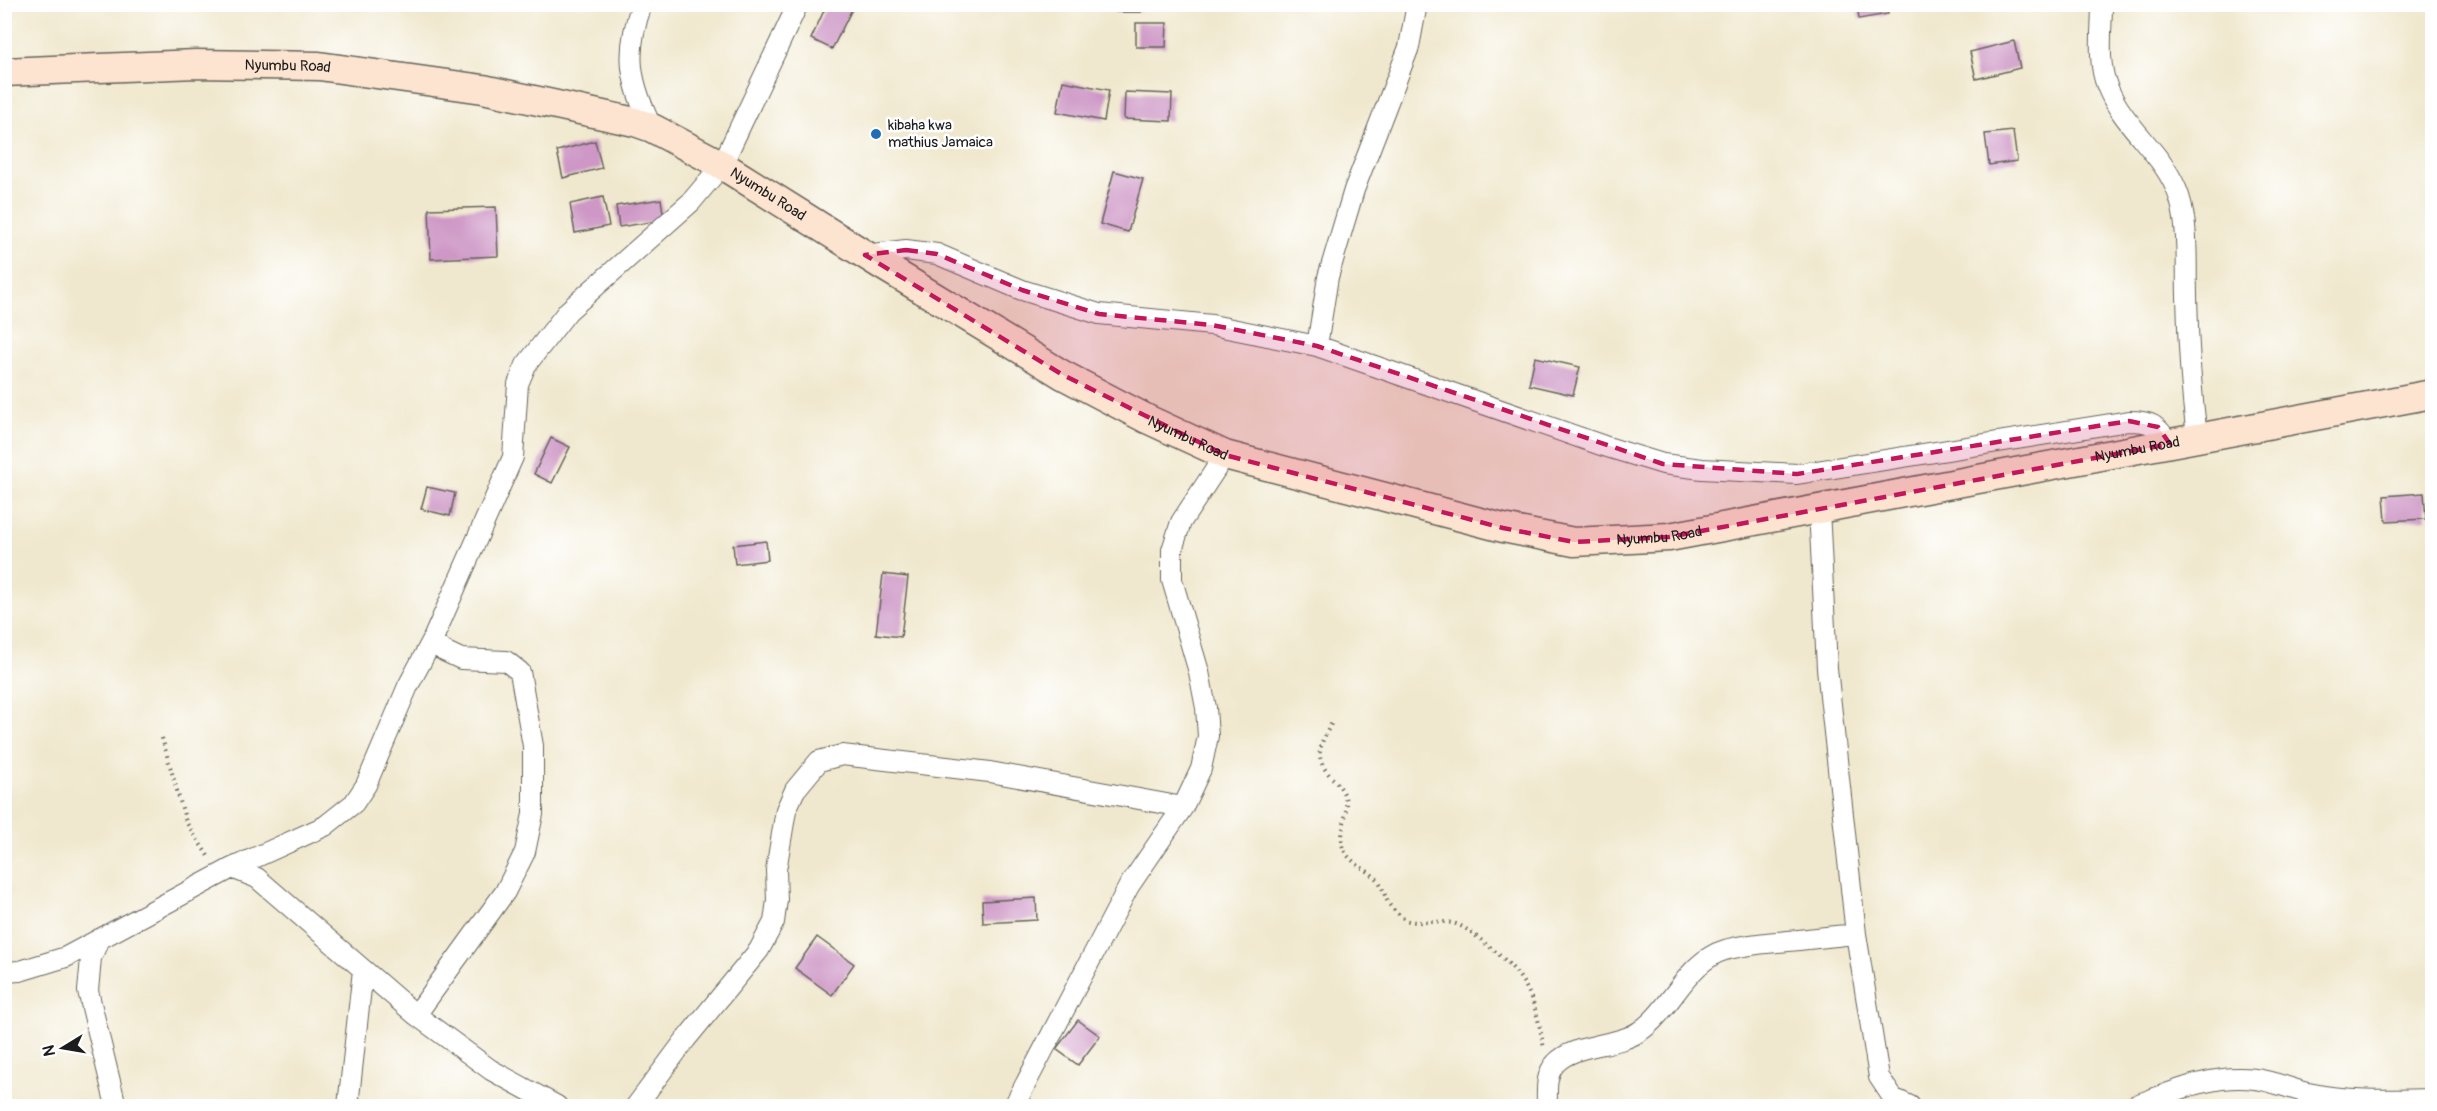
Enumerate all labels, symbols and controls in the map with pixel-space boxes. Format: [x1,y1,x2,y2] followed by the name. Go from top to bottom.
[245,55,332,77] street label: Nyumbu Road
[888,116,993,152] place label: kibaha kwa mathius Jamaica
[869,127,883,141] marker: kibaha kwa mathius Jamaica
[727,163,810,225] street label: Nyumbu Road
[1145,411,1231,465] street label: Nyumbu Road
[2093,432,2181,467] street label: Nyumbu Road
[1616,521,1704,549] street label: Nyumbu Road
[33,1018,93,1078] north arrow
[38,1043,60,1058] text: N

